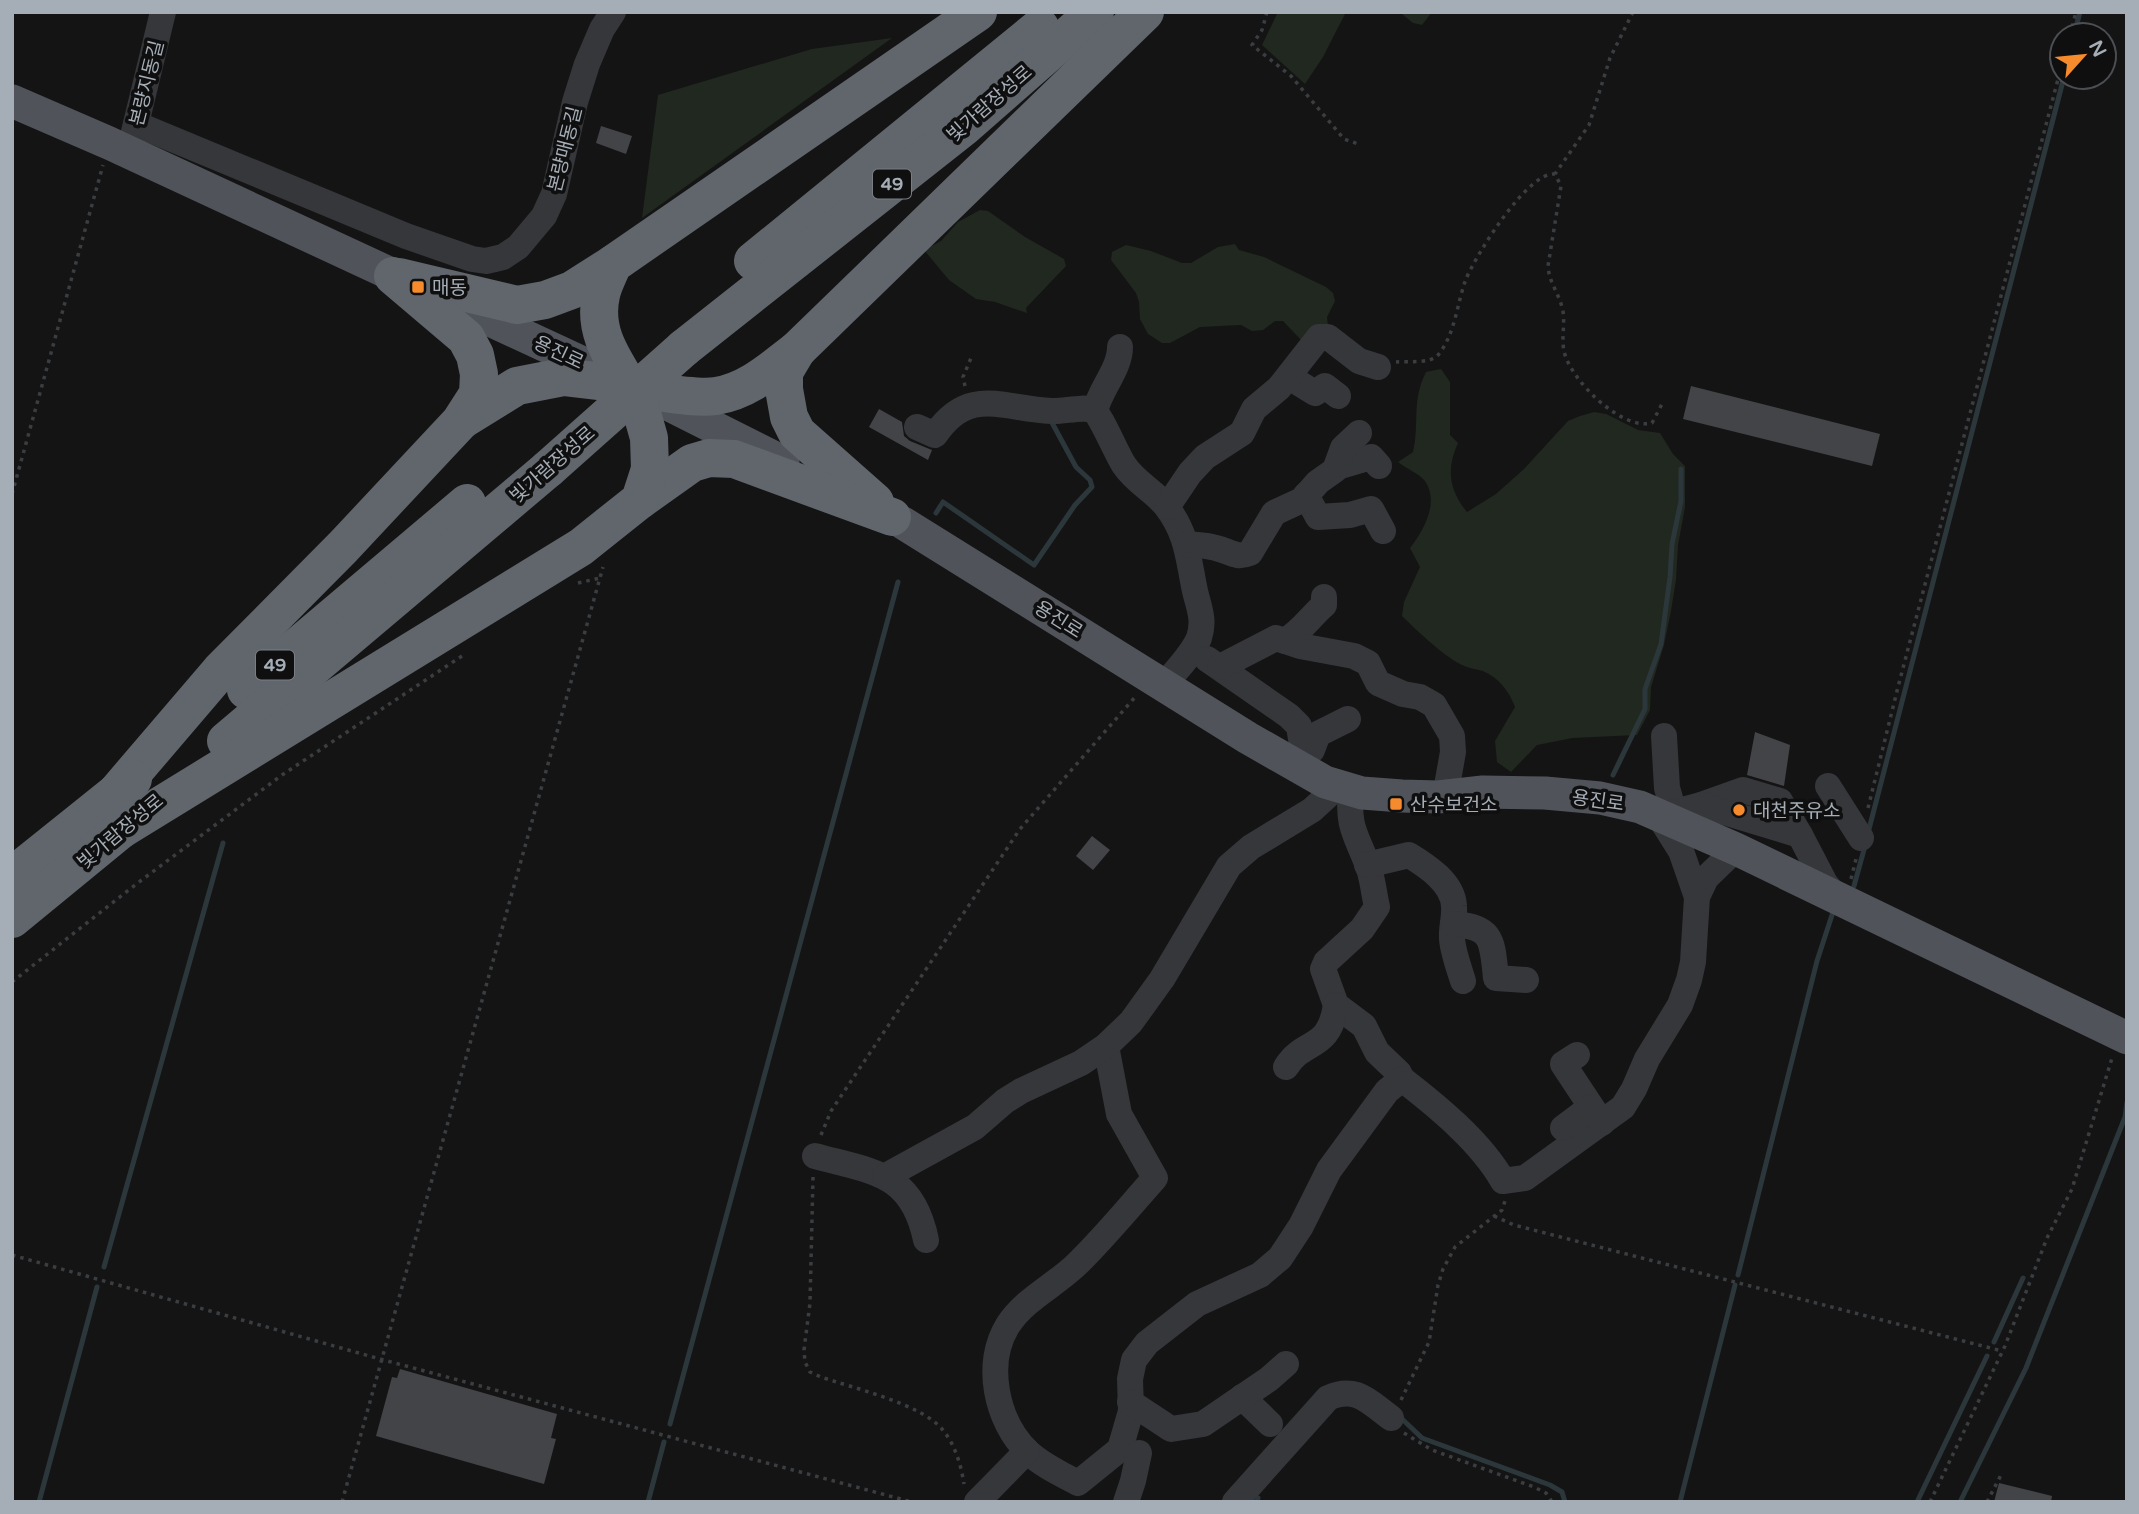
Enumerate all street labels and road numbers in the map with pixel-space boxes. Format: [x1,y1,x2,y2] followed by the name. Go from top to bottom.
[126,38,168,128] street label: 본량지동길
[943,61,1036,146] street label: 빛가람장성로
[544,104,586,194] street label: 본량매동길
[873,169,911,198] road number: 49
[530,332,587,374] street label: 용진로
[506,422,599,507] street label: 빛가람장성로
[1030,597,1087,643] street label: 용진로
[256,650,294,680] road number: 49
[1570,786,1625,816] street label: 용진로
[73,790,168,874] street label: 빛가람장성로

